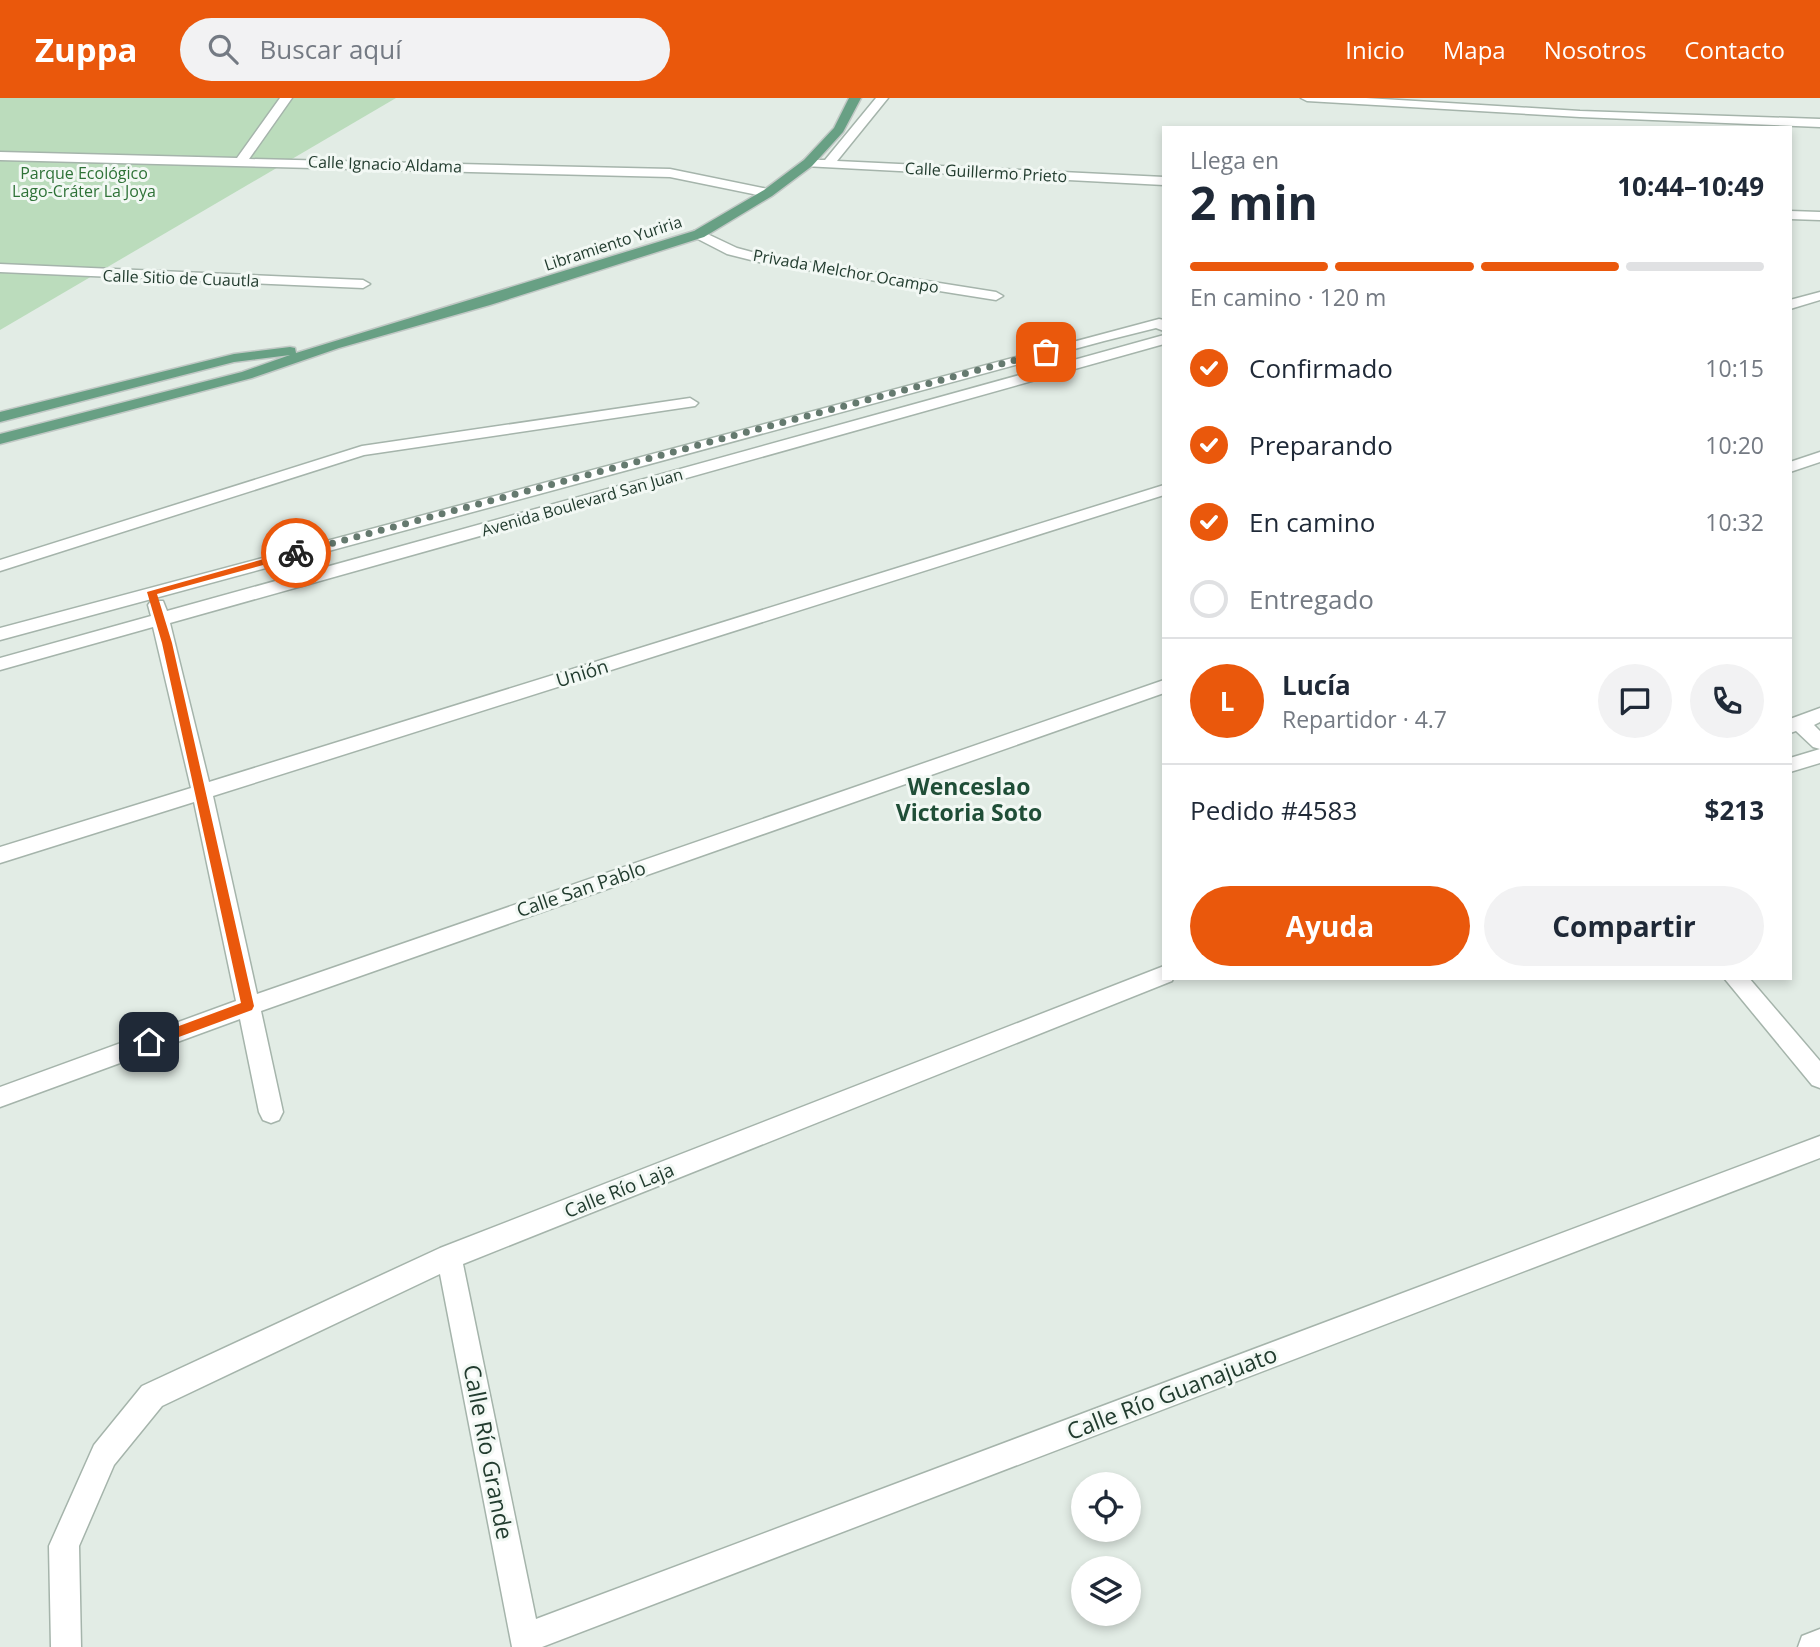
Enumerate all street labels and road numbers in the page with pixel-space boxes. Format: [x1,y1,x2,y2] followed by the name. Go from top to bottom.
[308,150,462,178] street label: Calle Ignacio Aldama
[904,157,1068,187] street label: Calle Guillermo Prieto
[541,210,685,276] street label: Libramiento Yuriria
[751,244,941,298] street label: Privada Melchor Ocampo
[102,264,260,292] street label: Calle Sitio de Cuautla
[479,463,685,541] street label: Avenida Boulevard San Juan
[553,653,611,693] street label: Unión
[513,855,649,923] street label: Calle San Pablo
[560,1156,678,1224] street label: Calle Río Laja
[1062,1337,1281,1447] street label: Calle Río Guanajuato
[456,1362,522,1542] street label: Calle Río Grande

